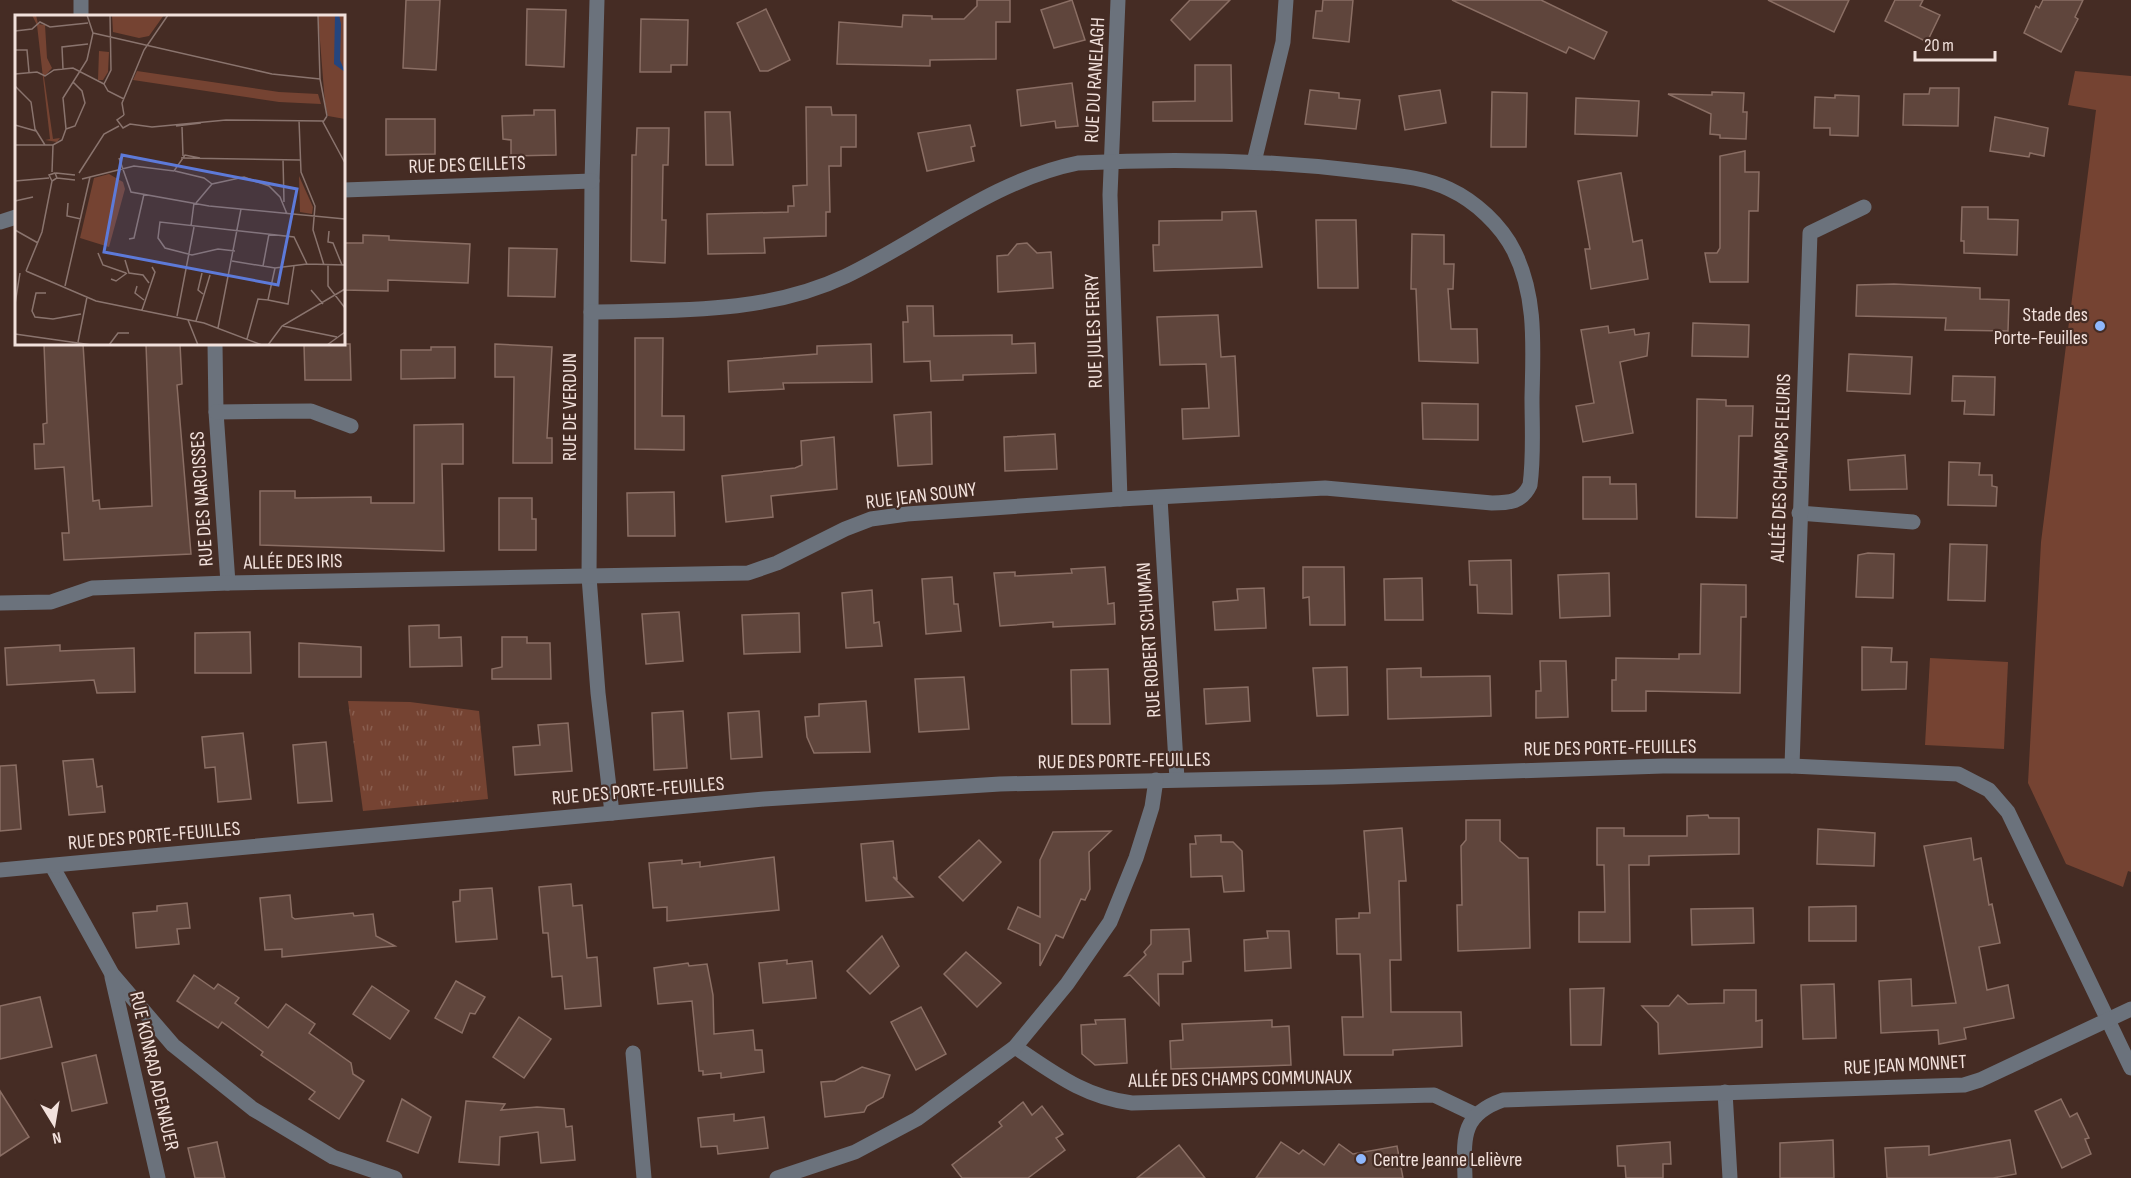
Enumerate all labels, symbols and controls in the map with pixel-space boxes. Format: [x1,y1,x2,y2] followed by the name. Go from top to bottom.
[15,15,345,345] inset map
[1080,17,1110,143] street label: RUE DU RANELAGH
[1915,24,1994,62] scale bar
[1924,35,1954,56] text: 20 m
[408,151,526,179] street label: RUE DES ŒILLETS
[1080,273,1108,389] street label: RUE JULES FERRY
[1994,303,2088,350] place label: Stade des Porte-Feuilles
[2093,319,2107,333] marker: Stade des Porte-Feuilles
[558,353,582,461] street label: RUE DE VERDUN
[1766,373,1796,564] street label: ALLÉE DES CHAMPS FLEURIS
[185,431,219,567] street label: RUE DES NARCISSES
[864,477,979,515] street label: RUE JEAN SOUNY
[242,549,343,575] street label: ALLÉE DES IRIS
[1132,561,1166,718] street label: RUE ROBERT SCHUMAN
[1523,734,1697,762] street label: RUE DES PORTE-FEUILLES
[1037,747,1211,775] street label: RUE DES PORTE-FEUILLES
[551,772,725,810] street label: RUE DES PORTE-FEUILLES
[67,817,241,855] street label: RUE DES PORTE-FEUILLES
[124,989,184,1153] street label: RUE KONRAD ADENAUER
[1843,1050,1967,1080] street label: RUE JEAN MONNET
[1127,1065,1352,1093] street label: ALLÉE DES CHAMPS COMMUNAUX
[24,1094,84,1154] north arrow
[51,1127,63,1147] text: N
[1373,1148,1522,1172] place label: Centre Jeanne Lelièvre
[1354,1152,1368,1166] marker: Centre Jeanne Lelièvre

